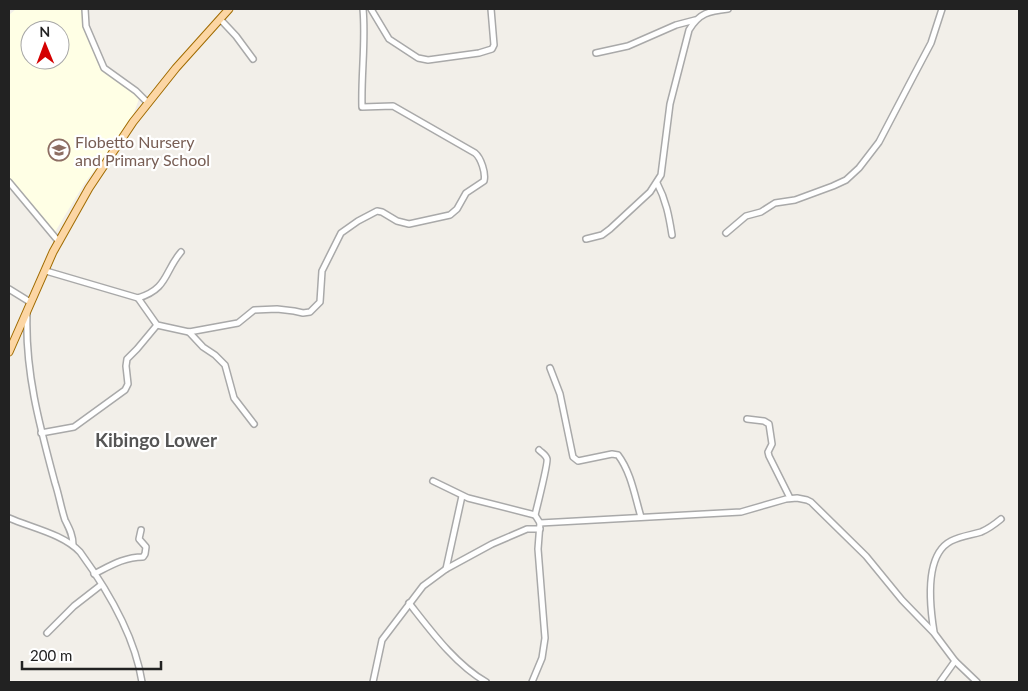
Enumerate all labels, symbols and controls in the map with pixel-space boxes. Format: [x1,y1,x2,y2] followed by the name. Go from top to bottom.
[20,20,70,70] north arrow
[39,23,50,40] text: N
[75,132,210,169] place label: Flobetto Nursery and Primary School
[47,138,71,162] school or university icon: Flobetto Nursery and Primary School
[95,428,218,451] district label: Kibingo Lower
[22,638,161,670] scale bar
[30,646,72,664] text: 200 m

